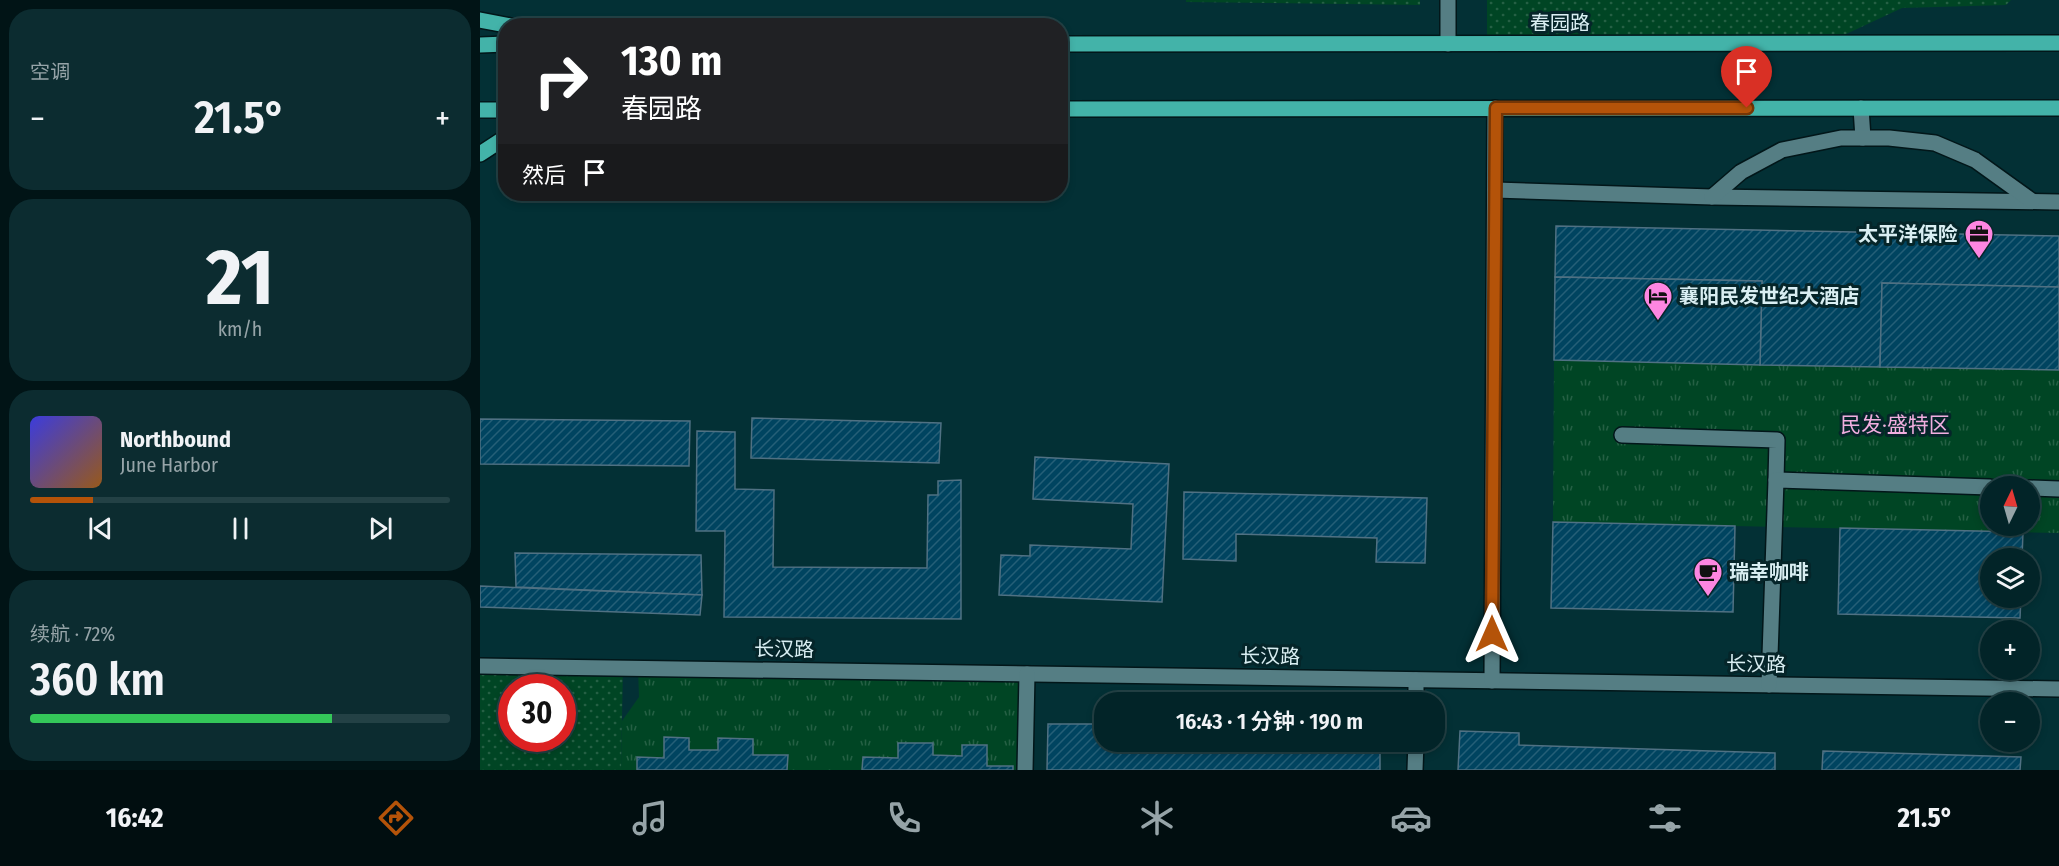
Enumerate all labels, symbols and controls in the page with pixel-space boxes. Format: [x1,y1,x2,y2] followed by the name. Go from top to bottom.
[1530,11,1590,35] street label: 春园路
[621,36,722,86] text: 130 m
[522,42,600,120] icon: right
[1721,46,1772,108] pin
[1730,55,1763,88] icon: arrive
[30,60,70,84] text: 空调
[194,91,286,145] text: 21.5°
[621,93,702,125] text: 春园路
[30,99,45,139] text: −
[435,99,450,139] text: +
[578,156,611,189] icon: arrive
[522,162,566,189] text: 然后
[1963,218,1995,260] office icon: 太平洋保险
[1858,222,1958,246] place label: 太平洋保险
[206,231,274,325] text: 21
[1642,280,1674,322] hotel icon: 襄阳民发世纪大酒店
[1679,284,1859,308] place label: 襄阳民发世纪大酒店
[218,317,262,341] text: km/h
[1840,412,1950,438] district label: 民发·盛特区
[120,426,231,453] text: Northbound
[120,453,218,477] text: June Harbor
[1980,476,2040,536] north arrow
[1980,476,2040,752] map controls
[84,512,117,545] icon: previous
[224,512,257,545] icon: pause
[364,512,397,545] icon: next
[1980,548,2040,608] button: layers
[1692,556,1724,598] cafe icon: 瑞幸咖啡
[1729,560,1809,584] place label: 瑞幸咖啡
[1460,602,1524,666] position arrow
[1980,620,2040,680] button: +
[30,622,115,646] text: 续航 · 72%
[754,636,814,662] street label: 长汉路
[1240,643,1300,669] street label: 长汉路
[1726,651,1786,677] street label: 长汉路
[30,653,165,707] text: 360 km
[498,674,576,752] speed limit sign: 30
[1980,692,2040,752] button: −
[1176,708,1363,735] text: 16:43 · 1 分钟 · 190 m
[375,797,417,839] icon: directions
[629,797,671,839] icon: music
[883,797,925,839] icon: phone
[1136,797,1178,839] icon: climate
[1390,797,1432,839] icon: car
[1644,797,1686,839] icon: filters
[106,802,164,834] text: 16:42
[1898,802,1953,834] text: 21.5°

